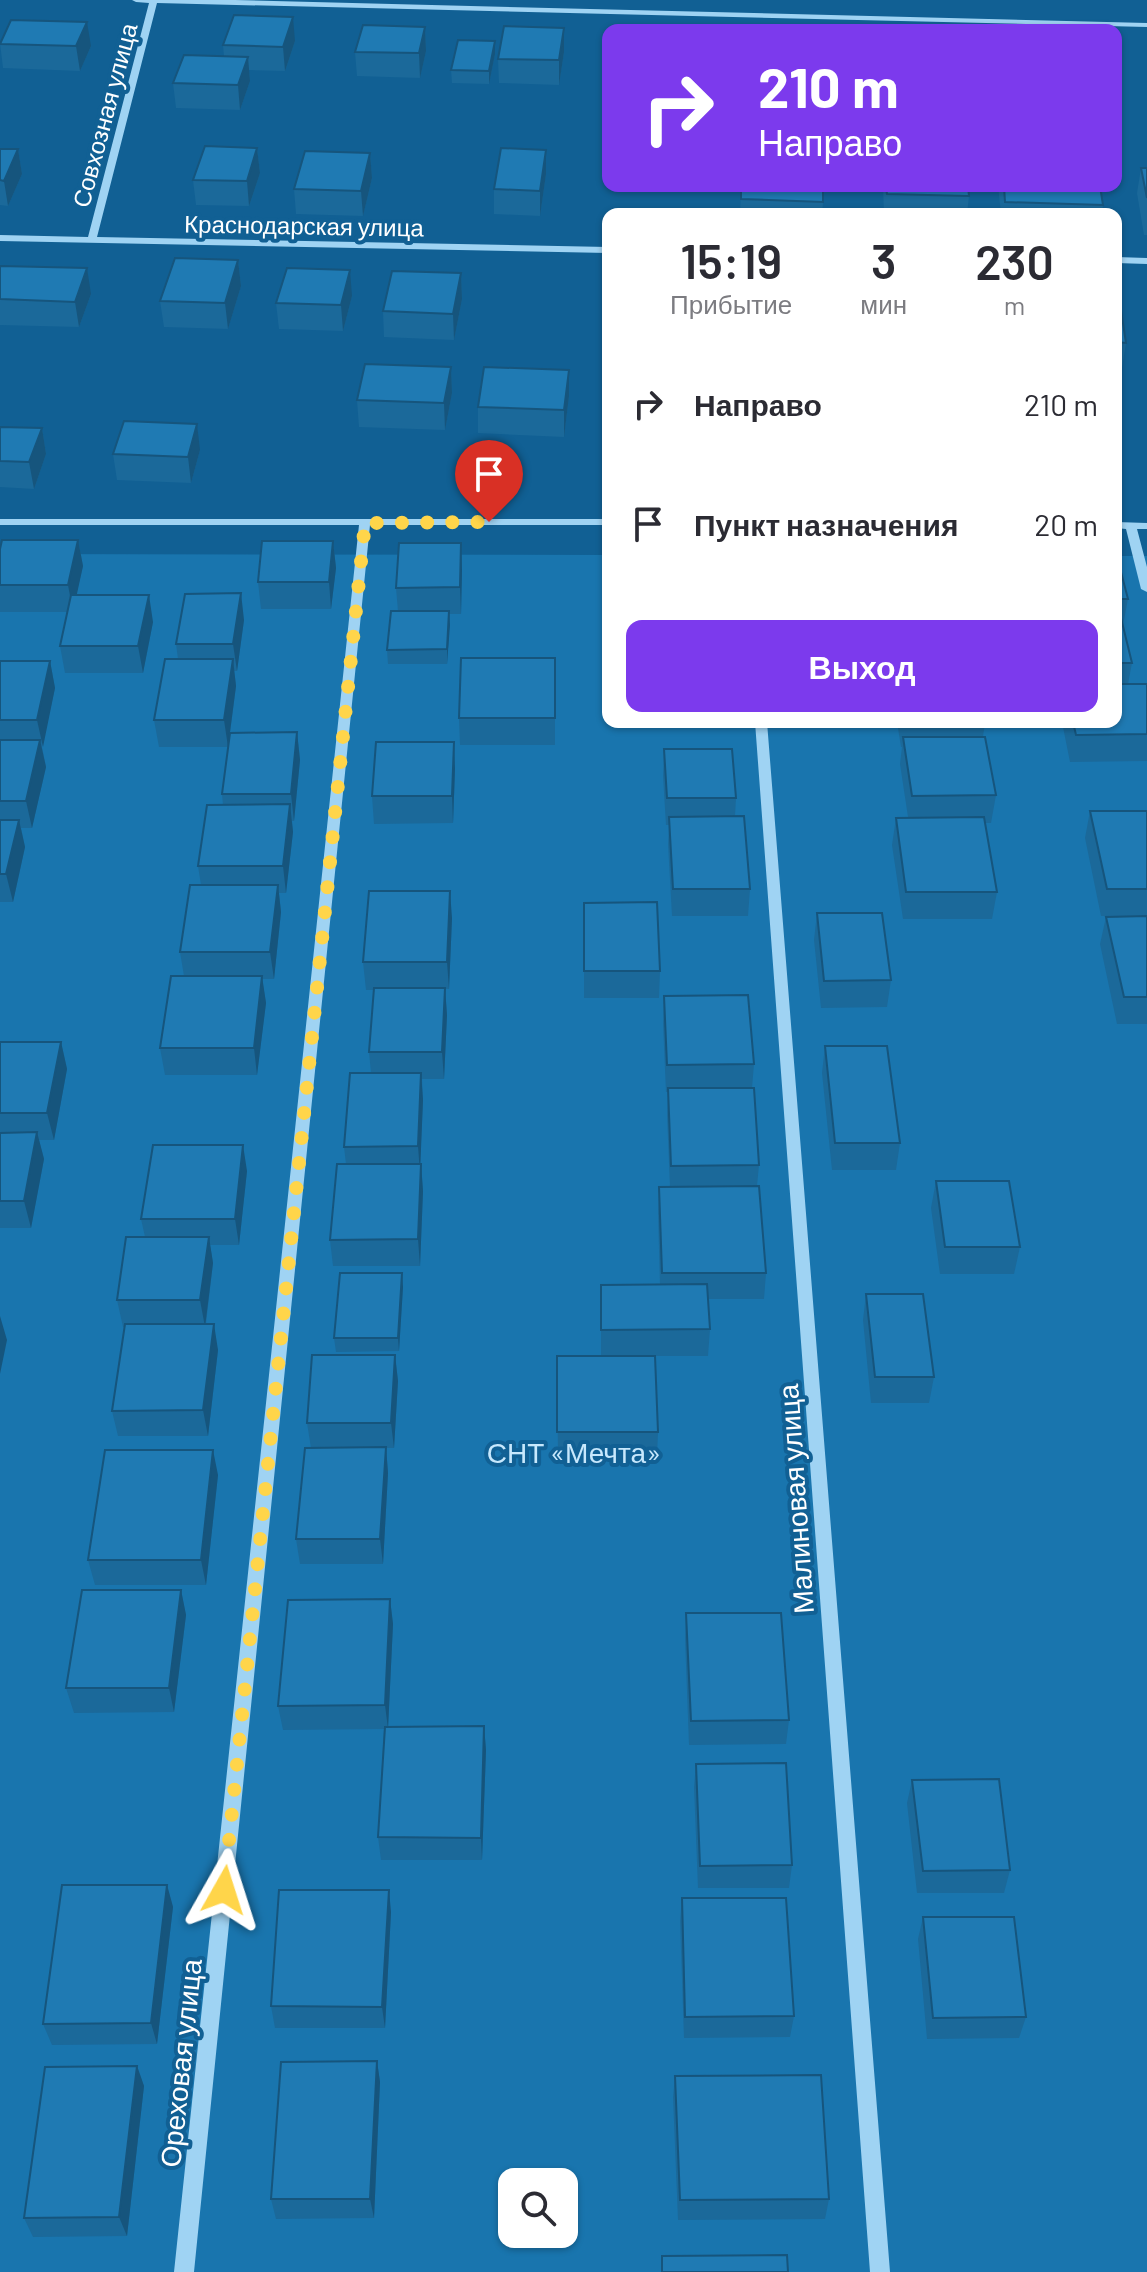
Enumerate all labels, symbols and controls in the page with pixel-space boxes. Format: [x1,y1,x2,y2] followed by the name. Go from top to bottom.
[65,19,143,210] street label: Совхозная улица
[758,52,899,119] text: 210 m
[626,56,730,160] icon: right
[758,120,902,163] text: Направо
[184,208,425,242] street label: Краснодарская улица
[680,231,782,289] text: 15:19
[871,231,896,289] text: 3
[975,232,1054,290] text: 230
[670,288,792,319] text: Прибытие
[860,288,907,319] text: мин
[1004,289,1025,320] text: m
[626,382,670,426] icon: right
[694,386,822,422] text: Направо
[1024,386,1098,422] text: 210 m
[455,440,523,522] pin
[467,452,511,496] icon: arrive
[626,502,670,546] icon: arrive
[694,506,958,542] text: Пункт назначения
[1034,506,1098,542] text: 20 m
[626,620,1098,712] button: Выход
[770,1383,820,1615] street label: Малиновая улица
[487,1435,661,1469] park label: СНТ «Мечта»
[182,1848,266,1932] position arrow
[152,1957,208,2169] street label: Ореховая улица
[498,2168,578,2248] map controls
[498,2168,578,2248] button: search

